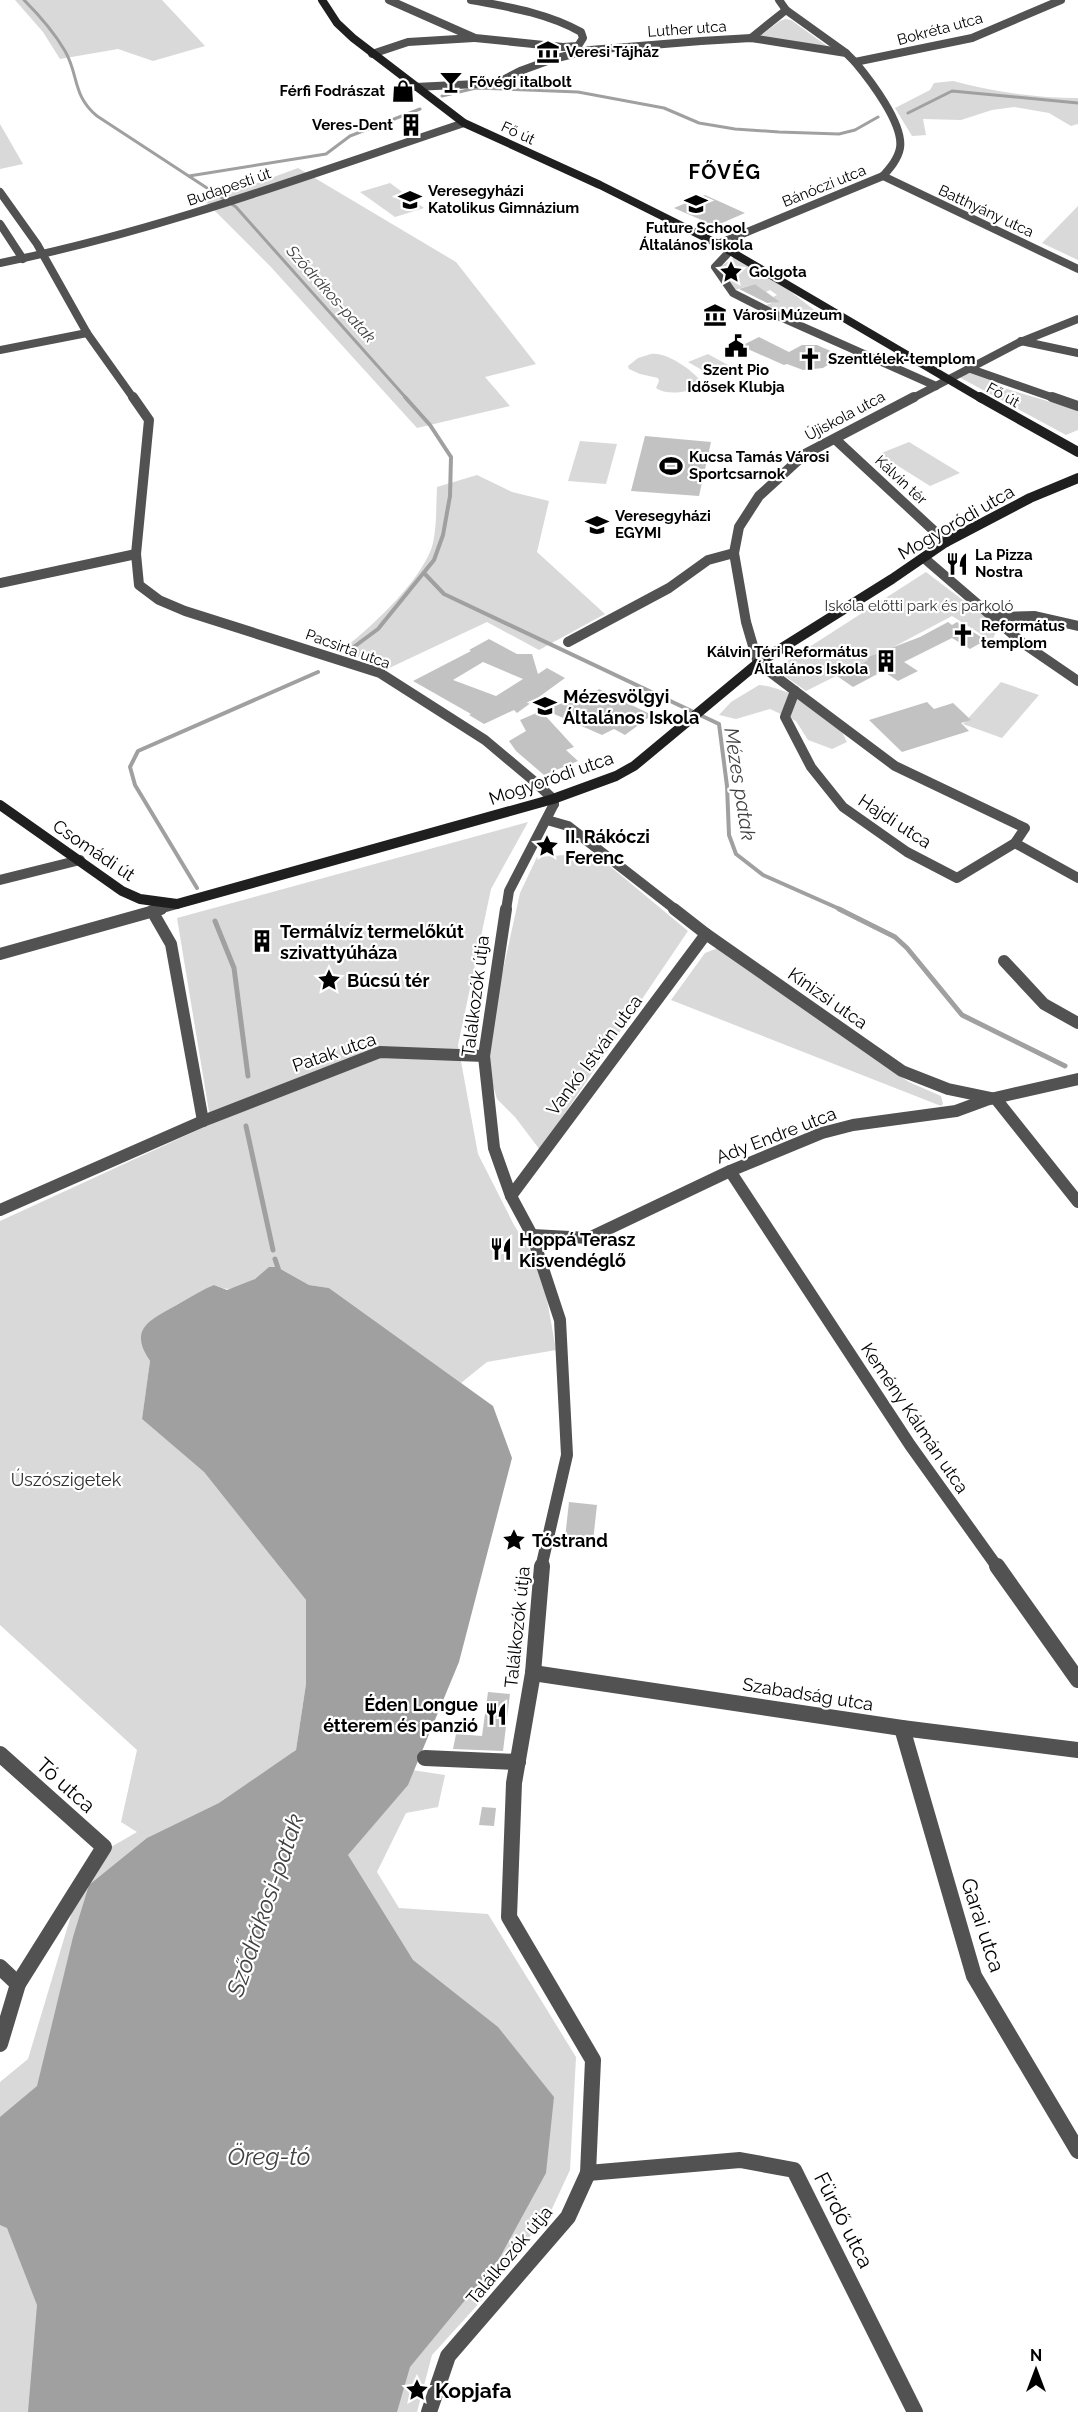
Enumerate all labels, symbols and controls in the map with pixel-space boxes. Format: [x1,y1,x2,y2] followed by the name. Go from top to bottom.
[895,9,985,49] street label: Bokréta utca
[647,17,727,41] street label: Luther utca
[535,39,561,65] museum icon: Veresi Tájház
[566,43,659,61] place label: Veresi Tájház
[438,69,464,95] bar icon: Fővégi italbolt
[469,73,572,91] place label: Fővégi italbolt
[390,78,416,104] shop icon: Férfi Fodrászat
[280,82,385,100] place label: Férfi Fodrászat
[398,112,424,138] building icon: Veres-Dent
[312,116,393,134] place label: Veres-Dent
[498,117,538,149] street label: Fő út
[688,160,762,184] district label: FŐVÉG
[779,161,869,211] street label: Bánóczi utca
[185,164,273,210] street label: Budapesti út
[935,181,1037,241] street label: Batthyány utca
[428,182,579,217] place label: Veresegyházi Katolikus Gimnázium
[397,187,423,213] school or university icon: Veresegyházi Katolikus Gimnázium
[683,191,709,217] school or university icon: Future School Általános Iskola
[639,219,753,254] place label: Future School Általános Iskola
[282,241,380,347] water label: Sződrákos-patak
[718,259,744,285] place icon: Golgota
[749,263,807,281] place label: Golgota
[702,302,728,328] museum icon: Városi Múzeum
[733,306,842,324] place label: Városi Múzeum
[723,333,749,359] public building icon: Szent Pio Idősek Klubja
[797,346,823,372] church icon: Szentlélek-templom
[828,350,976,368] place label: Szentlélek-templom
[687,361,785,396] place label: Szent Pio Idősek Klubja
[983,379,1023,411] street label: Fő út
[802,387,888,445] street label: Újiskola utca
[689,448,829,483] place label: Kucsa Tamás Városi Sportcsarnok
[871,451,931,509] street label: Kálvin tér
[658,453,684,479] sports icon: Kucsa Tamás Városi Sportcsarnok
[894,480,1018,564] street label: Mogyoródi utca
[615,507,711,542] place label: Veresegyházi EGYMI
[584,512,610,538] school or university icon: Veresegyházi EGYMI
[975,546,1033,581] place label: La Pizza Nostra
[944,551,970,577] restaurant icon: La Pizza Nostra
[825,597,1013,615] park label: Iskola előtti park és parkoló
[981,617,1065,652] place label: Református templom
[950,622,976,648] church icon: Református templom
[303,625,393,673] street label: Pacsirta utca
[707,643,868,678] place label: Kálvin Téri Református Általános Iskola
[873,648,899,674] building icon: Kálvin Téri Református Általános Iskola
[563,686,699,728] place label: Mézesvölgyi Általános Iskola
[532,693,558,719] school or university icon: Mézesvölgyi Általános Iskola
[719,726,761,843] water label: Mézes patak
[486,747,616,809] street label: Mogyoródi utca
[854,790,936,852] street label: Hajdi utca
[49,815,139,885] street label: Csomádi út
[565,826,650,868] place label: II. Rákóczi Ferenc
[534,833,560,859] place icon: II. Rákóczi Ferenc
[280,921,464,963] place label: Termálvíz termelőkút szivattyúháza
[249,928,275,954] building icon: Termálvíz termelőkút szivattyúháza
[457,934,493,1058] street label: Találkozók útja
[784,963,872,1033] street label: Kinizsi utca
[316,967,342,993] place icon: Búcsú tér
[347,970,429,991] place label: Búcsú tér
[542,991,646,1119] street label: Vankó István utca
[289,1028,379,1076] street label: Patak utca
[713,1102,839,1168] street label: Ady Endre utca
[519,1229,635,1271] place label: Hoppá Terasz Kisvendéglő
[488,1236,514,1262] restaurant icon: Hoppá Terasz Kisvendéglő
[857,1339,973,1497] street label: Kemény Kálmán utca
[11,1468,122,1490] park label: Úszószigetek
[501,1527,527,1553] place icon: Tóstrand
[532,1530,608,1551] place label: Tóstrand
[500,1565,534,1689] street label: Találkozók útja
[741,1673,875,1715] street label: Szabadság utca
[323,1694,478,1736] place label: Éden Longue étterem és panzió
[483,1701,509,1727] restaurant icon: Éden Longue étterem és panzió
[31,1752,101,1818] street label: Tó utca
[220,1810,310,2001] water label: Sződrákosi-patak
[956,1875,1010,1975] street label: Garai utca
[227,2142,311,2171] water label: Öreg-tó
[809,2168,879,2272] street label: Fürdő utca
[462,2201,556,2309] street label: Találkozók útja
[1006,2340,1066,2400] north arrow
[1030,2346,1042,2365] text: N
[404,2377,430,2403] place icon: Kopjafa
[435,2378,512,2403] place label: Kopjafa

